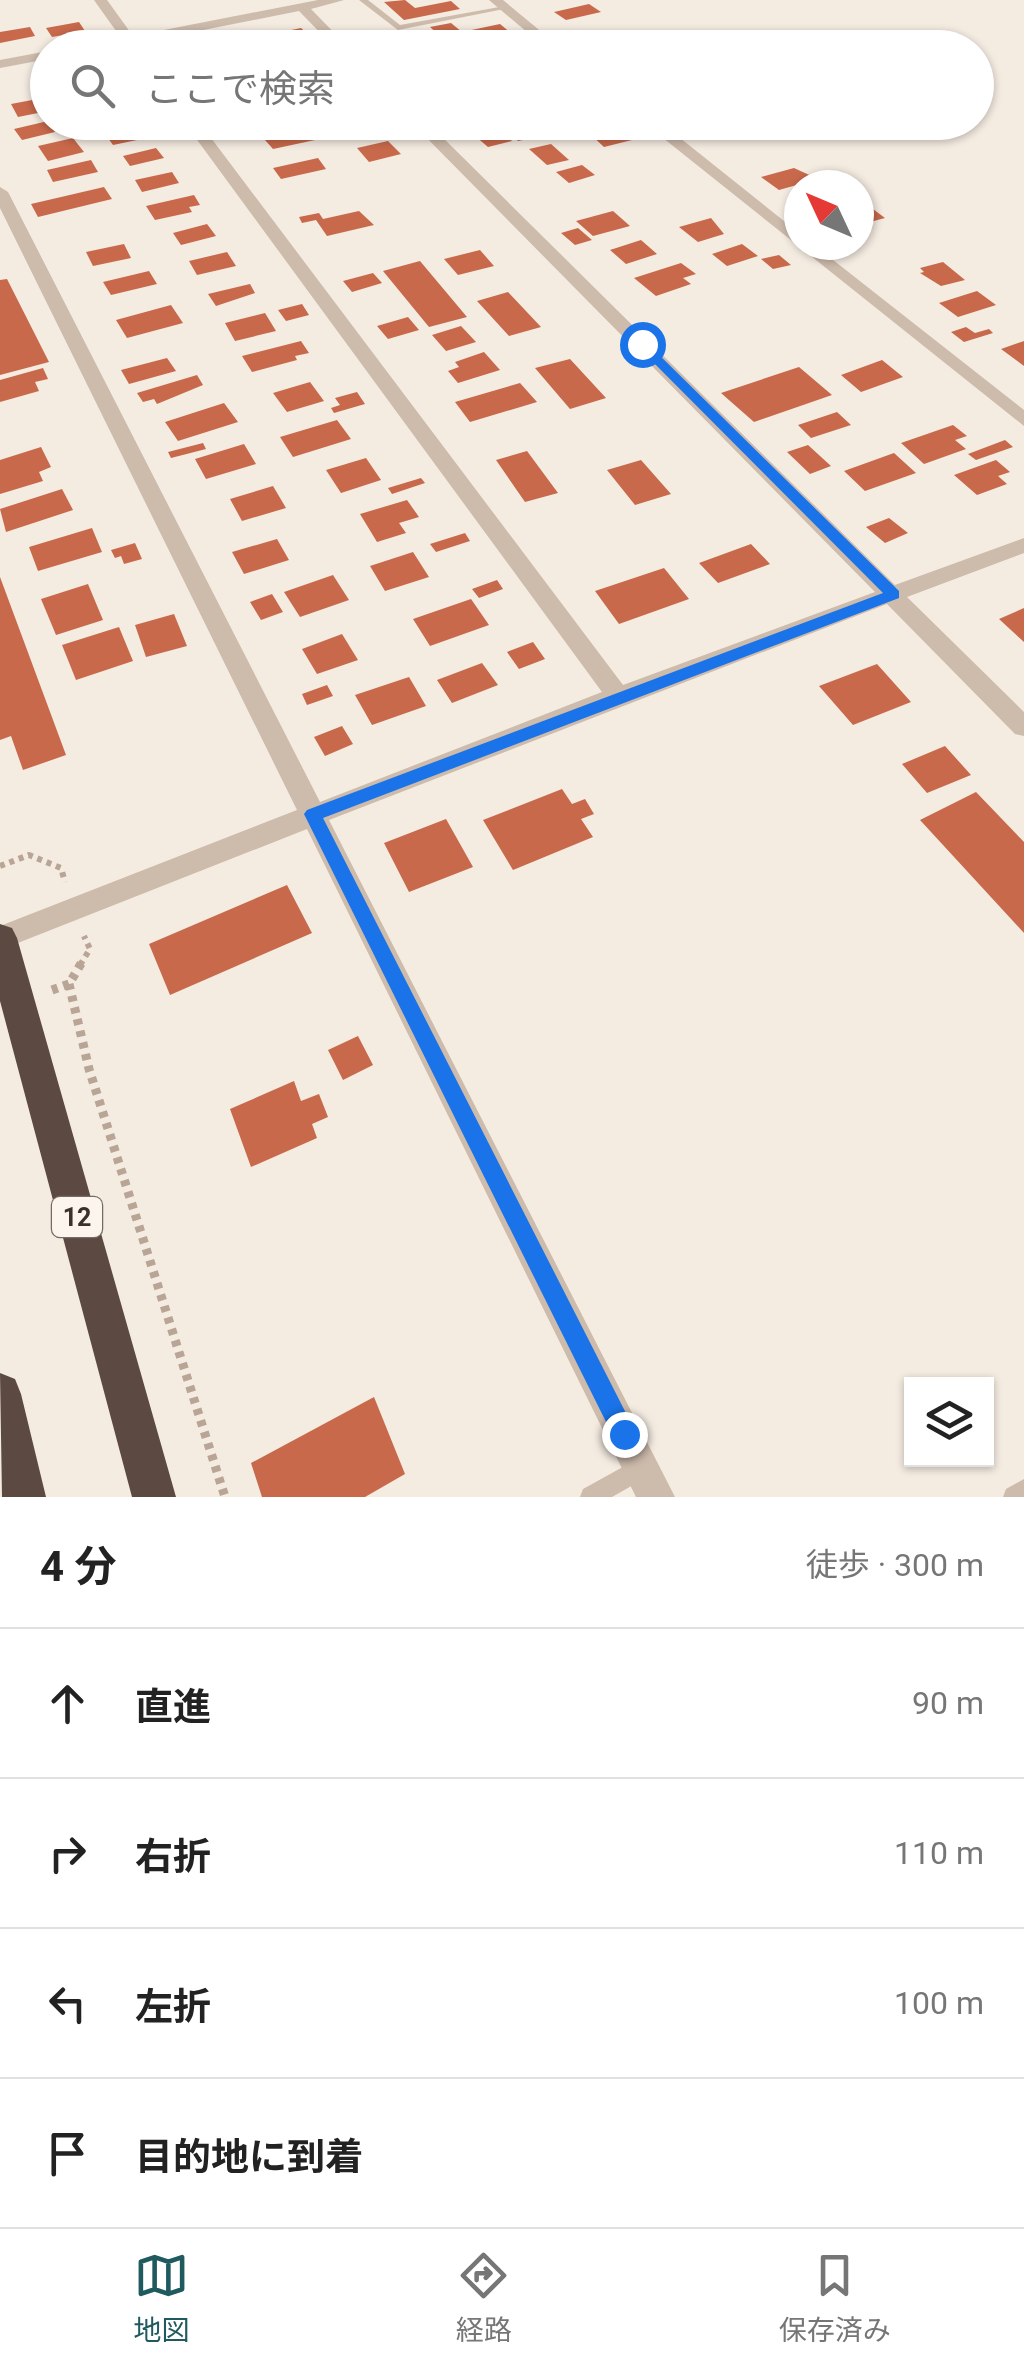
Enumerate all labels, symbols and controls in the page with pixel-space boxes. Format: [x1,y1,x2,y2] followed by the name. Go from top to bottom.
[30,30,994,140] search box
[65,58,120,113] icon: search
[145,67,335,111] text: ここで検索
[784,170,874,260] north arrow
[620,322,666,368] route start
[52,1197,102,1237] road number: 12
[904,1377,994,1467] map controls
[904,1377,994,1467] button: layers
[602,1412,648,1458] route end
[40,1542,117,1591] text: 4 分
[806,1546,984,1584] text: 徒歩 · 300 m
[40,1676,95,1731] icon: ahead
[912,1684,984,1722] text: 90 m
[135,1685,211,1729] text: 直進
[40,1826,95,1881] icon: right
[894,1834,984,1872] text: 110 m
[135,1835,211,1879] text: 右折
[40,1976,95,2031] icon: left
[894,1984,984,2022] text: 100 m
[135,1985,211,2029] text: 左折
[40,2126,95,2181] icon: arrive
[135,2135,363,2179] text: 目的地に到着
[133,2248,189,2348] tab: 地図
[456,2248,512,2348] tab: 経路
[779,2248,891,2348] tab: 保存済み

